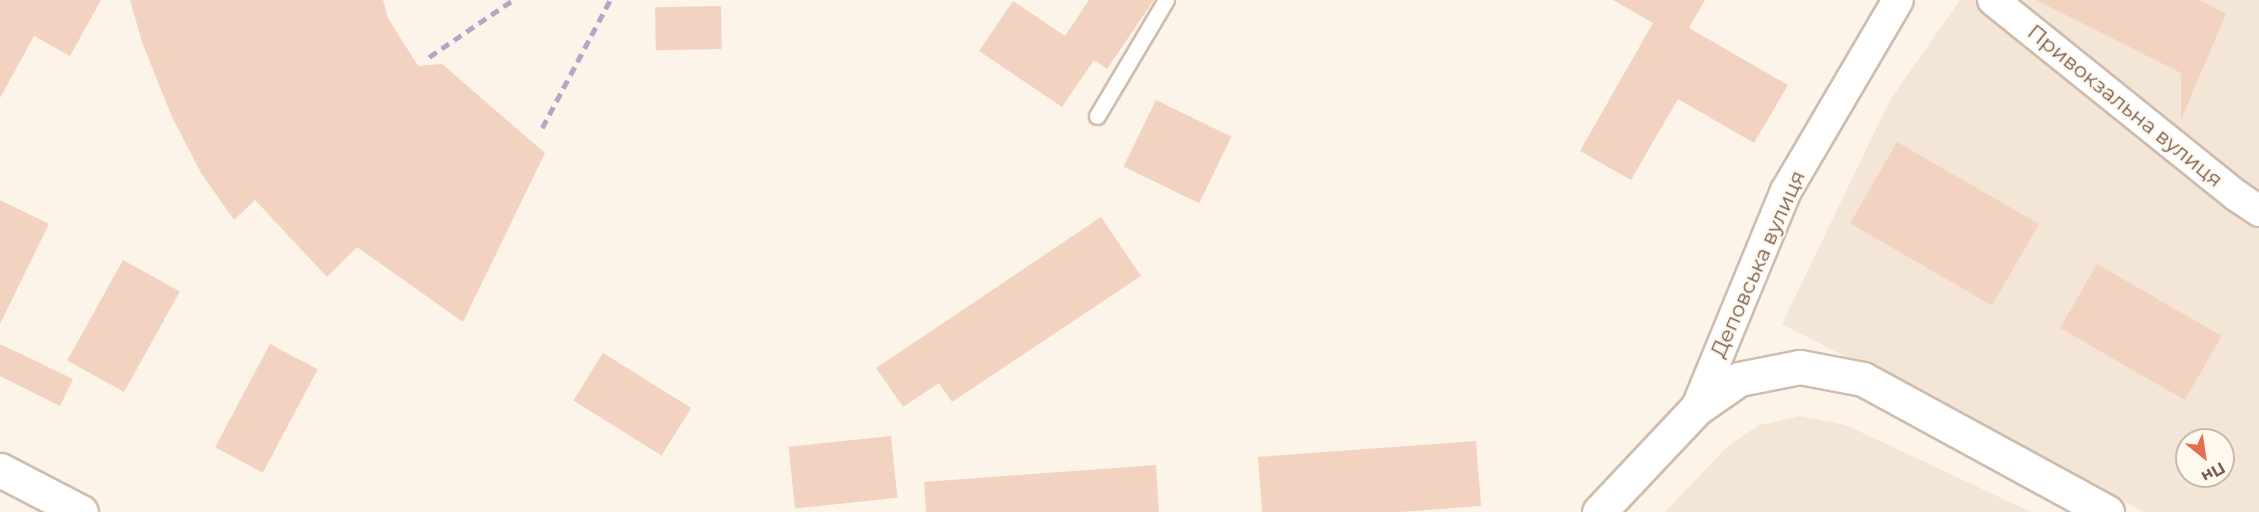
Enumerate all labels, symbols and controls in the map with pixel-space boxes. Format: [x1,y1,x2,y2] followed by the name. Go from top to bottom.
[2022,19,2228,193] street label: Привокзальна вулиця
[1705,167,1811,361] street label: Деповська вулиця
[2175,428,2235,488] north arrow
[2198,458,2228,487] text: Пн

